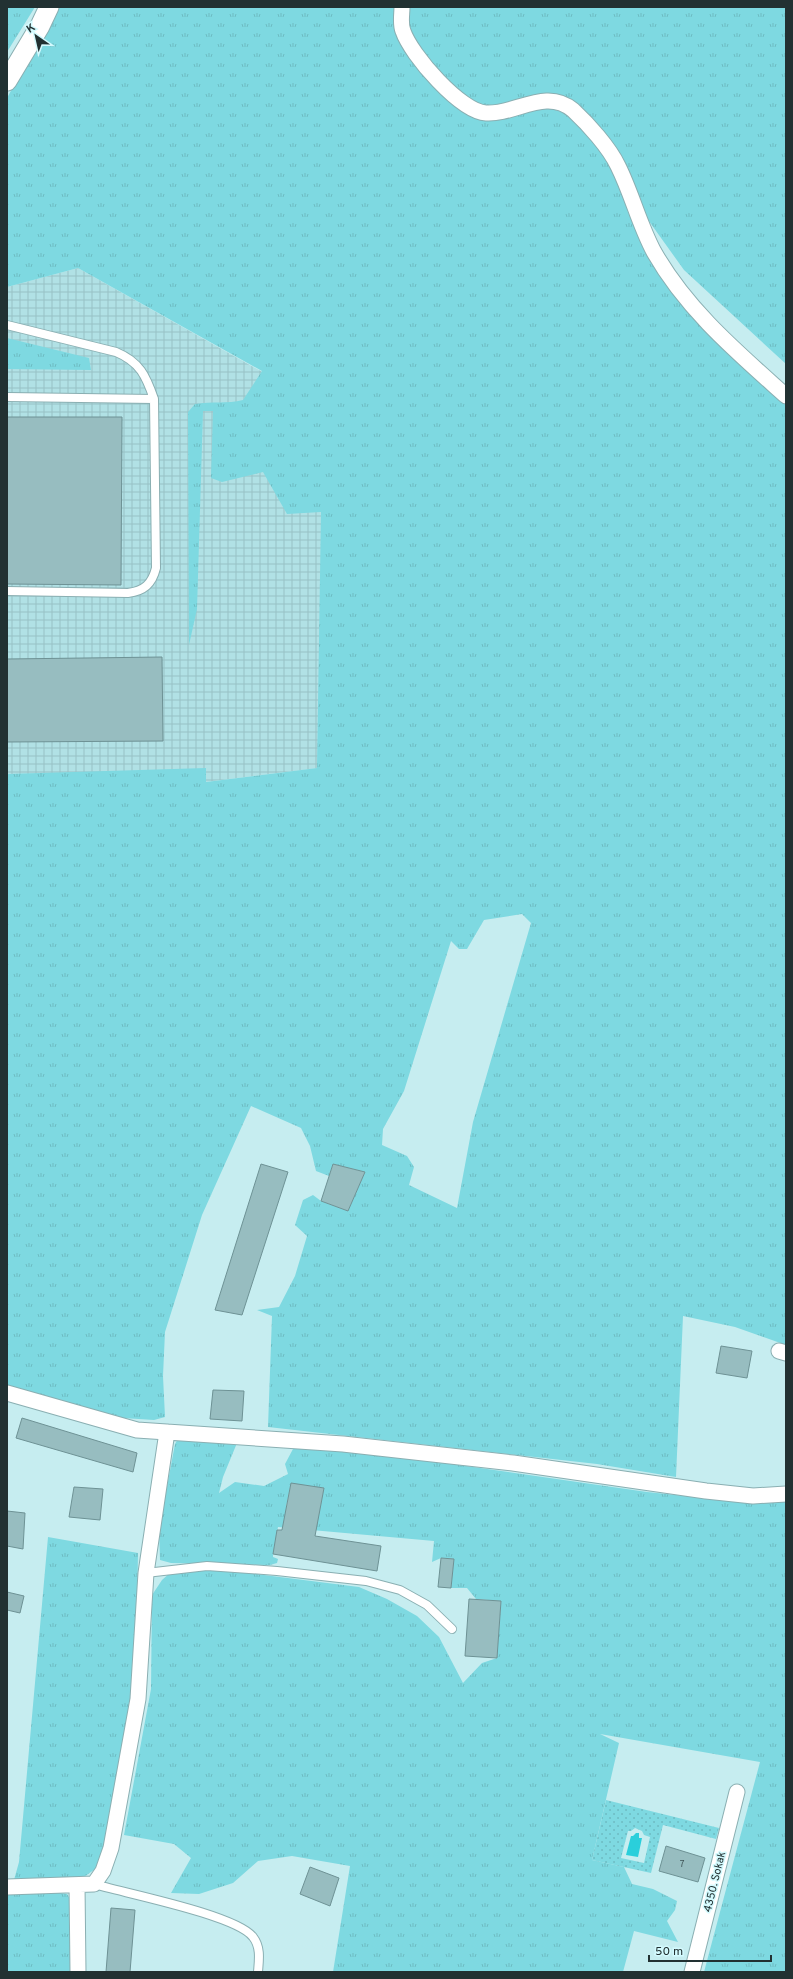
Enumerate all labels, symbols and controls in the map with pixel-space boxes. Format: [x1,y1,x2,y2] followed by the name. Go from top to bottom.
[16,16,56,56] north arrow
[24,20,38,37] text: K
[701,1850,729,1914] street label: 4350. Sokak
[680,1859,685,1870] house number: 7
[649,1937,771,1963] scale bar
[655,1944,683,1960] text: 50 m

